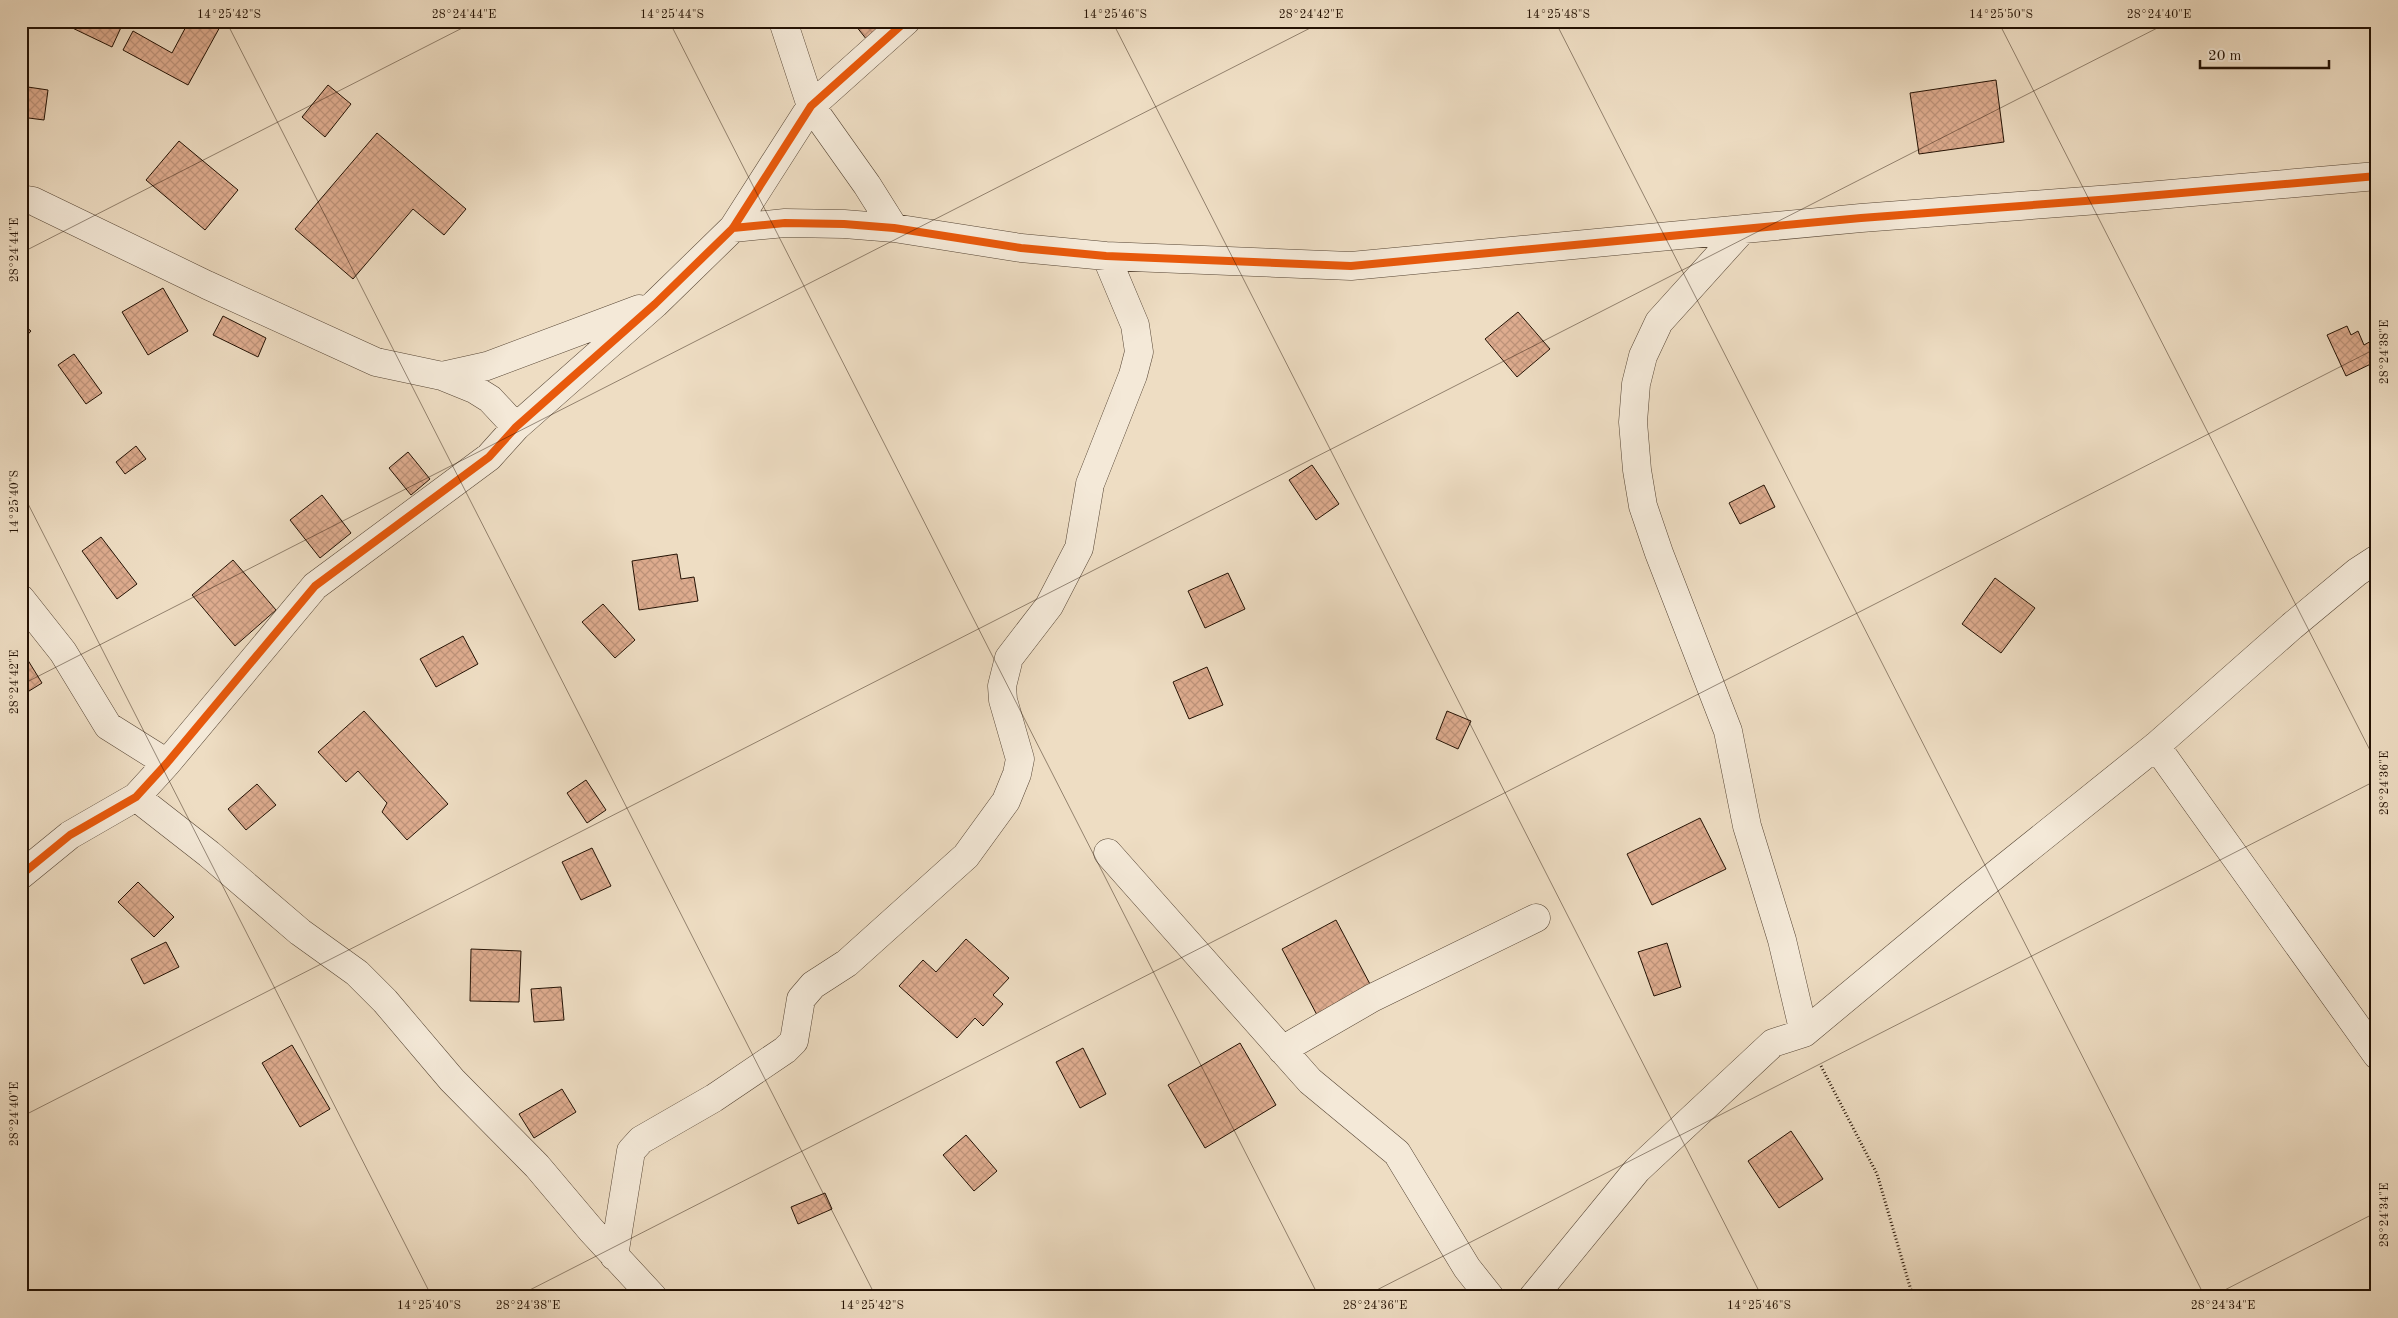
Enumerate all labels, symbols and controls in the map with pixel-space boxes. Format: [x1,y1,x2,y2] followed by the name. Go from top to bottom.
[197,8,261,21] text: 14°25'42"S
[640,8,704,21] text: 14°25'44"S
[1083,8,1147,21] text: 14°25'46"S
[1526,8,1590,21] text: 14°25'48"S
[1969,8,2033,21] text: 14°25'50"S
[432,9,496,21] text: 28°24'44"E
[1279,9,1343,21] text: 28°24'42"E
[2127,9,2191,21] text: 28°24'40"E
[2200,38,2329,70] scale bar
[2208,49,2242,64] text: 20 m
[9,218,21,282] text: 28°24'44"E
[2379,320,2391,384] text: 28°24'38"E
[8,470,21,534] text: 14°25'40"S
[9,650,21,714] text: 28°24'42"E
[2379,751,2391,815] text: 28°24'36"E
[9,1082,21,1146] text: 28°24'40"E
[2379,1183,2391,1247] text: 28°24'34"E
[397,1299,461,1312] text: 14°25'40"S
[840,1299,904,1312] text: 14°25'42"S
[1727,1299,1791,1312] text: 14°25'46"S
[496,1300,560,1312] text: 28°24'38"E
[1343,1300,1407,1312] text: 28°24'36"E
[2191,1300,2255,1312] text: 28°24'34"E

